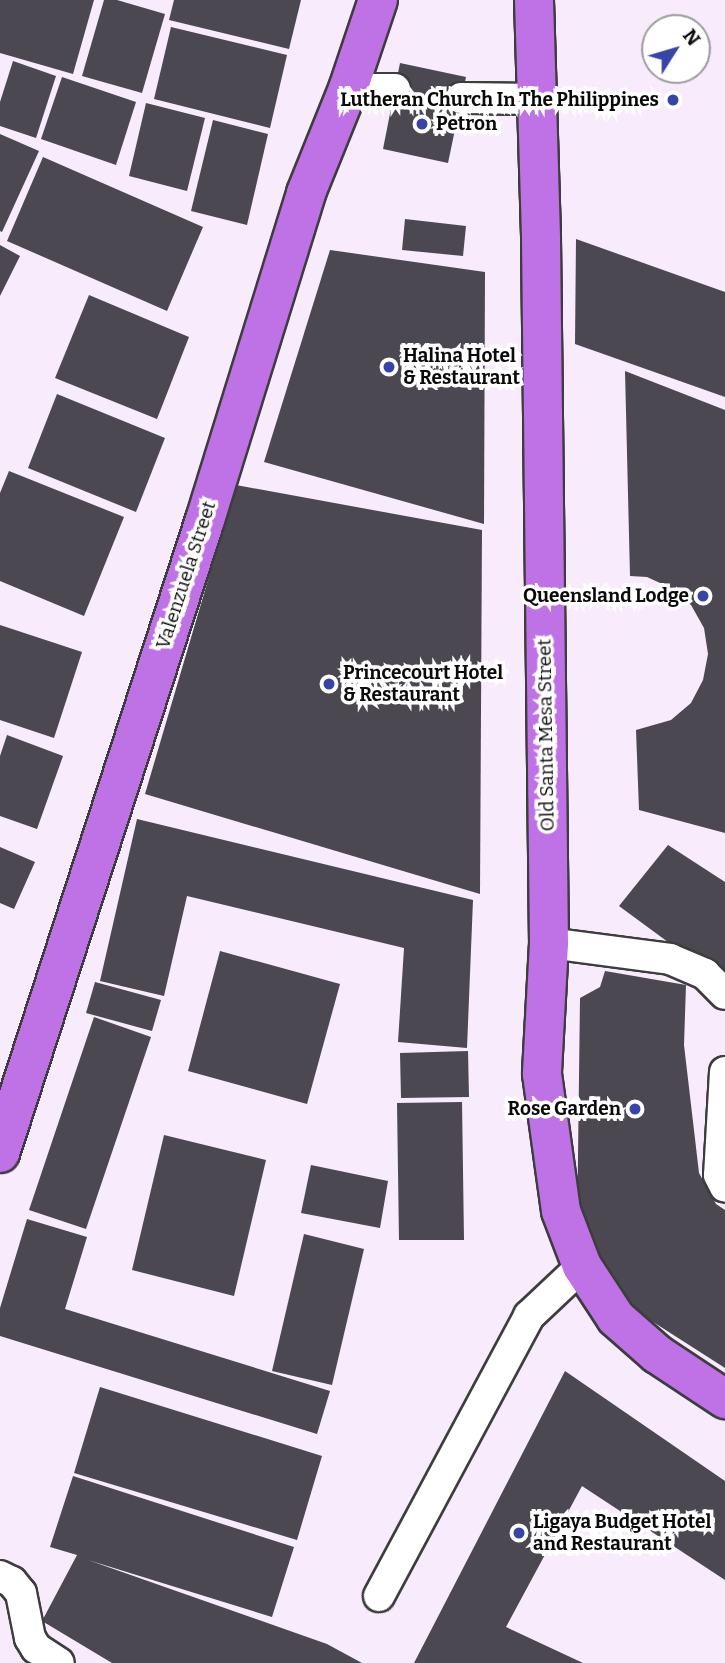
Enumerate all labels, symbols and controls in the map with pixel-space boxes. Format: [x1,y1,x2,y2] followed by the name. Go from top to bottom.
[641,14,711,84] north arrow
[678,24,705,50] text: N
[340,89,659,111] place label: Lutheran Church In The Philippines
[665,92,681,108] marker: Lutheran Church In The Philippines
[436,113,497,135] place label: Petron
[414,116,430,132] marker: Petron
[403,345,520,389] place label: Halina Hotel & Restaurant
[381,359,397,375] marker: Halina Hotel & Restaurant
[151,498,221,652] street label: Valenzuela Street
[523,585,689,607] place label: Queensland Lodge
[695,588,711,604] marker: Queensland Lodge
[533,638,559,832] street label: Old Santa Mesa Street
[343,662,503,706] place label: Princecourt Hotel & Restaurant
[321,676,337,692] marker: Princecourt Hotel & Restaurant
[508,1098,621,1120] place label: Rose Garden
[627,1101,643,1117] marker: Rose Garden
[533,1511,711,1555] place label: Ligaya Budget Hotel and Restaurant
[511,1525,527,1541] marker: Ligaya Budget Hotel and Restaurant

